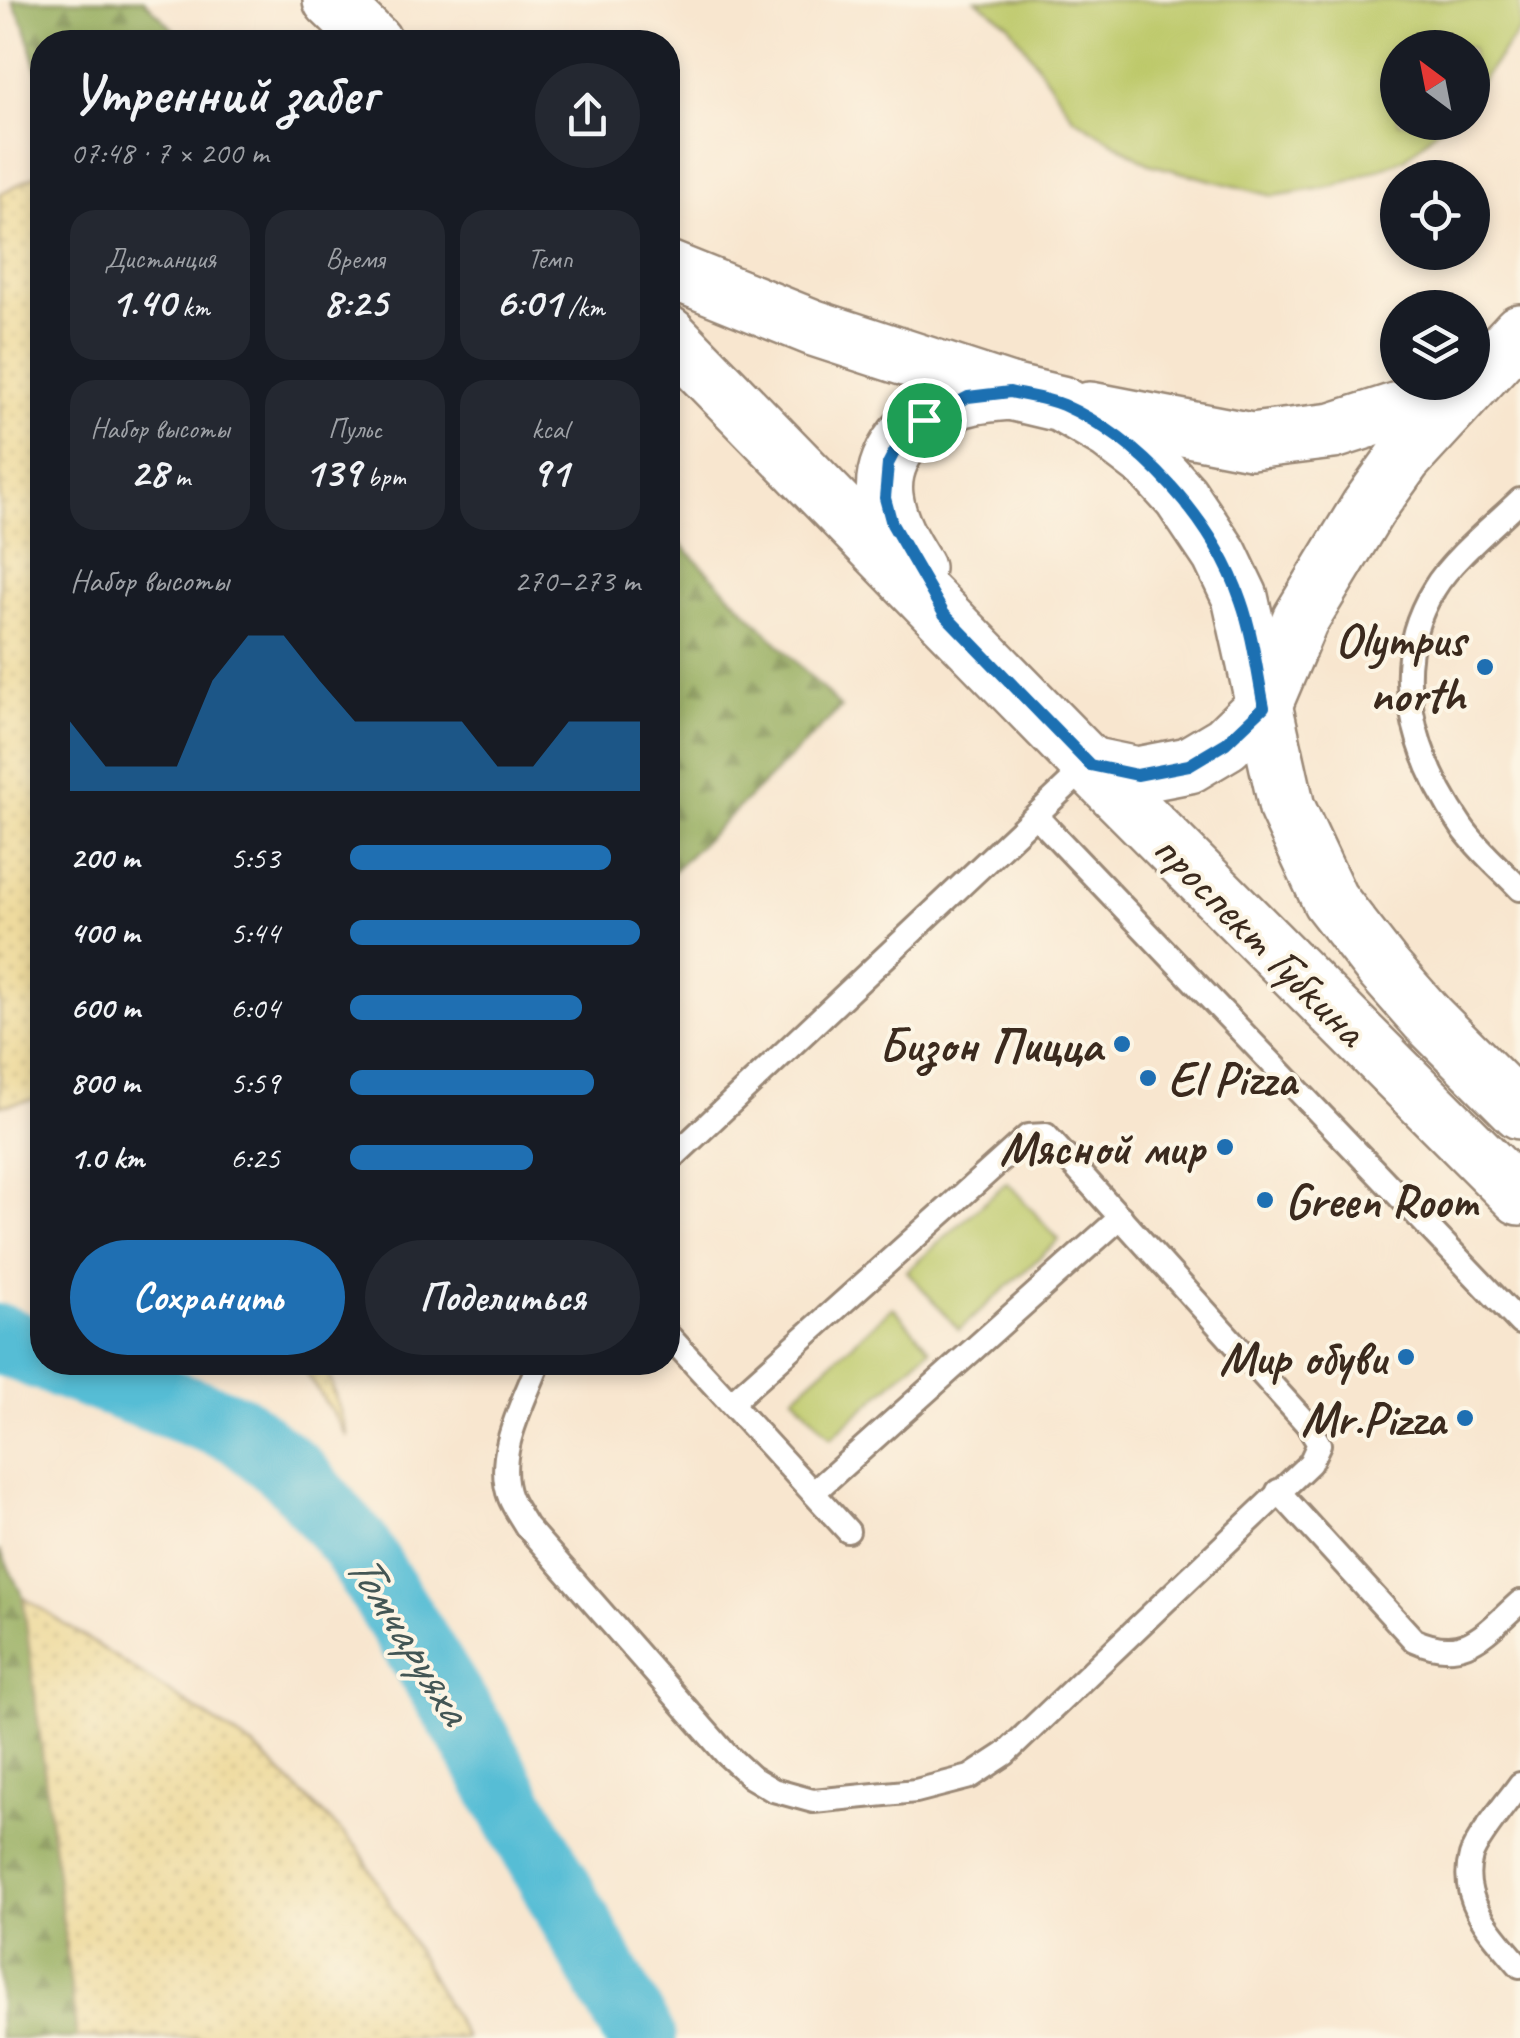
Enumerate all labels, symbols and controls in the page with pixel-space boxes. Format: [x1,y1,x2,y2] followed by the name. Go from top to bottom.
[1380,30,1490,140] north arrow
[1380,30,1490,400] map controls
[70,59,377,129] text: Утренний забег
[535,63,640,168] button: share
[70,132,268,173] text: 07:48 · 7 × 200 m
[1380,160,1490,270] button: locate
[104,241,216,276] text: Дистанция
[325,241,385,276] text: Время
[527,241,573,276] text: Темп
[110,276,175,329] text: 1.40
[323,276,387,329] text: 8:25
[495,276,561,329] text: 6:01
[175,289,210,324] text: km
[561,289,605,324] text: /km
[1380,290,1490,400] button: layers
[882,378,967,463] pin
[897,393,952,448] icon: arrive
[91,411,229,446] text: Набор высоты
[328,411,382,446] text: Пульс
[531,411,569,446] text: kcal
[130,446,168,499] text: 28
[304,446,360,499] text: 139
[531,446,569,499] text: 91
[168,459,190,494] text: m
[360,459,406,494] text: bpm
[70,560,229,601] text: Набор высоты
[514,560,640,601] text: 270–273 m
[1335,610,1470,725] place label: Olympus north
[1474,656,1496,678] marker: Olympus north
[1140,819,1382,1061] street label: проспект Губкина
[70,837,139,878] text: 200 m
[230,837,280,878] text: 5:53
[70,912,139,953] text: 400 m
[230,912,280,953] text: 5:44
[70,987,140,1028] text: 600 m
[230,987,280,1028] text: 6:04
[879,1015,1106,1077] place label: Бизон Пицца
[1111,1033,1133,1055] marker: Бизон Пицца
[1168,1049,1299,1109] place label: El Pizza
[70,1062,139,1103] text: 800 m
[230,1062,280,1103] text: 5:59
[1137,1067,1159,1089] marker: El Pizza
[999,1118,1208,1178] place label: Мясной мир
[1214,1136,1236,1158] marker: Мясной мир
[70,1137,144,1178] text: 1.0 km
[230,1137,280,1178] text: 6:25
[1285,1171,1480,1231] place label: Green Room
[1254,1189,1276,1211] marker: Green Room
[70,1240,345,1355] button: Сохранить
[365,1240,640,1355] button: Поделиться
[1219,1328,1389,1388] place label: Мир обуви
[1395,1346,1417,1368] marker: Мир обуви
[1301,1389,1448,1449] place label: Mr.Pizza
[1454,1407,1476,1429] marker: Mr.Pizza
[331,1539,488,1738] water label: Томчаруяха

